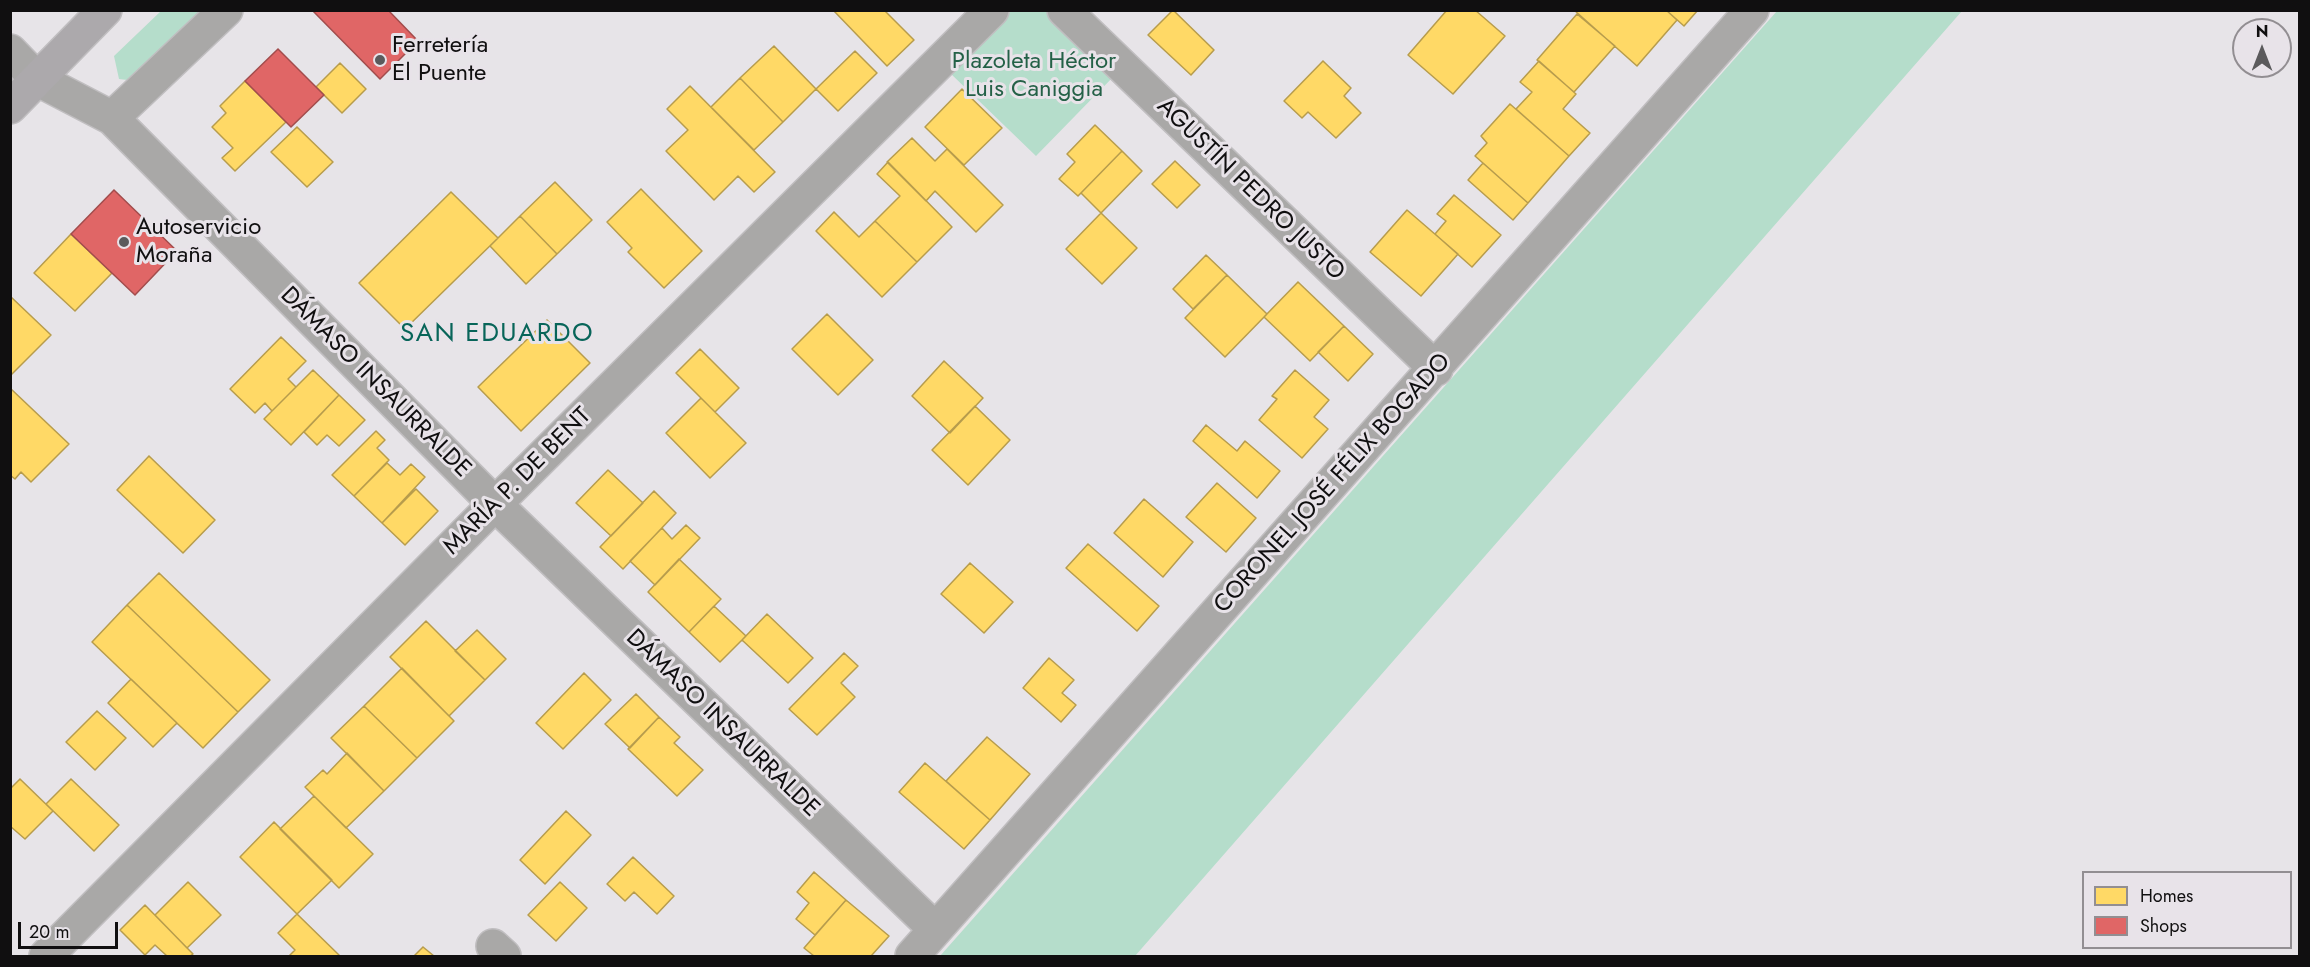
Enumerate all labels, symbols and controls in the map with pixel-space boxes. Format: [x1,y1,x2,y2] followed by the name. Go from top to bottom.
[2232,18,2292,78] north arrow
[2256,20,2268,43] text: N
[392,32,488,88] place label: Ferretería El Puente
[952,48,1116,104] park label: Plazoleta Héctor Luis Caniggia
[373,53,387,67] marker: Ferretería El Puente
[1150,93,1350,287] street label: AGUSTÍN PEDRO JUSTO
[136,214,261,270] place label: Autoservicio Moraña
[117,235,131,249] marker: Autoservicio Moraña
[274,282,476,484] street label: DÁMASO INSAURRALDE
[400,319,594,351] district label: SAN EDUARDO
[1209,348,1457,620] street label: CORONEL JOSÉ FÉLIX BOGADO
[438,402,598,562] street label: MARÍA P. DE BENT
[619,624,825,824] street label: DÁMASO INSAURRALDE
[2082,871,2292,949] legend
[2140,883,2193,909] text: Homes
[21,910,122,948] scale bar
[2140,913,2187,939] text: Shops
[29,919,69,945] text: 20 m

